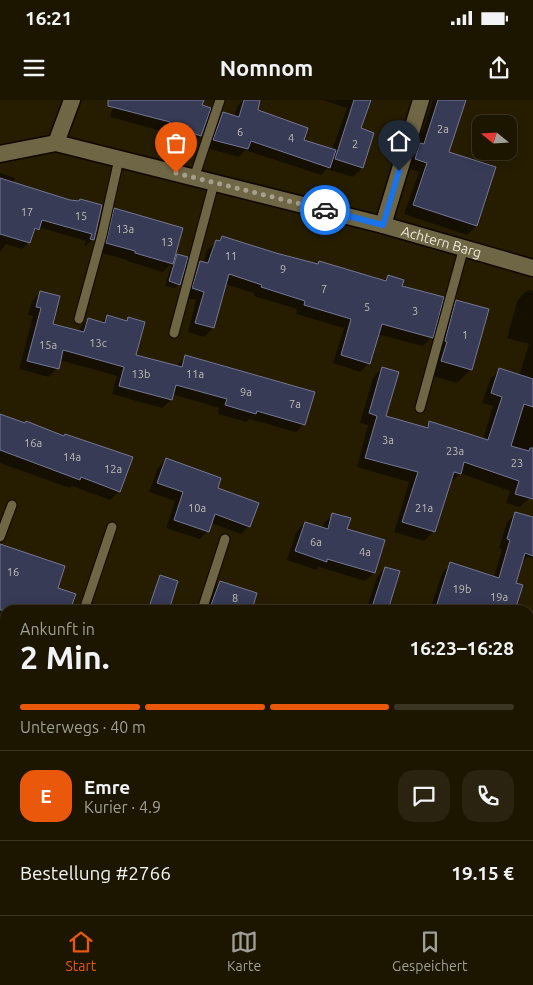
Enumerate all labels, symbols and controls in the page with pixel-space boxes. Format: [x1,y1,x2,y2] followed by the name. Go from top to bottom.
[25,7,73,29] text: 16:21
[20,54,48,82] icon: menu
[485,54,513,82] icon: share
[220,55,313,80] text: Nomnom
[472,115,518,160] north arrow
[472,115,517,160] map controls
[378,120,420,171] pin
[155,122,197,173] pin
[437,123,449,135] house number: 2a
[237,126,243,138] house number: 6
[385,127,413,155] icon: home
[162,129,190,157] icon: bag
[288,132,294,144] house number: 4
[352,138,358,150] house number: 2
[300,185,350,235] courier
[311,196,339,224] icon: car
[21,206,33,218] house number: 17
[75,210,87,222] house number: 15
[116,223,134,235] house number: 13a
[399,223,483,261] street label: Achtern Barg
[161,236,173,248] house number: 13
[225,250,237,262] house number: 11
[280,263,286,275] house number: 9
[321,283,327,295] house number: 7
[364,301,370,313] house number: 5
[412,305,418,317] house number: 3
[462,329,468,341] house number: 1
[89,337,107,349] house number: 13c
[39,339,57,351] house number: 15a
[132,368,150,380] house number: 13b
[186,368,204,380] house number: 11a
[240,386,252,398] house number: 9a
[289,398,301,410] house number: 7a
[382,434,394,446] house number: 3a
[24,437,42,449] house number: 16a
[446,445,464,457] house number: 23a
[63,451,81,463] house number: 14a
[511,457,523,469] house number: 23
[104,463,122,475] house number: 12a
[188,502,206,514] house number: 10a
[415,502,433,514] house number: 21a
[310,536,322,548] house number: 6a
[359,546,371,558] house number: 4a
[7,566,19,578] house number: 16
[453,583,471,595] house number: 19b
[490,591,508,603] house number: 19a
[232,592,238,604] house number: 8
[20,620,95,638] text: Ankunft in
[409,637,514,659] text: 16:23–16:28
[20,639,110,675] text: 2 Min.
[20,718,146,736] text: Unterwegs · 40 m
[398,770,450,822] button: chat
[462,770,514,822] button: phone
[84,776,130,798] text: Emre
[40,785,52,807] text: E
[84,798,161,816] text: Kurier · 4.9
[20,862,171,884] text: Bestellung #2766
[451,862,514,884] text: 19.15 €
[65,928,96,974] tab: Start
[227,928,261,974] tab: Karte
[392,928,468,974] tab: Gespeichert

